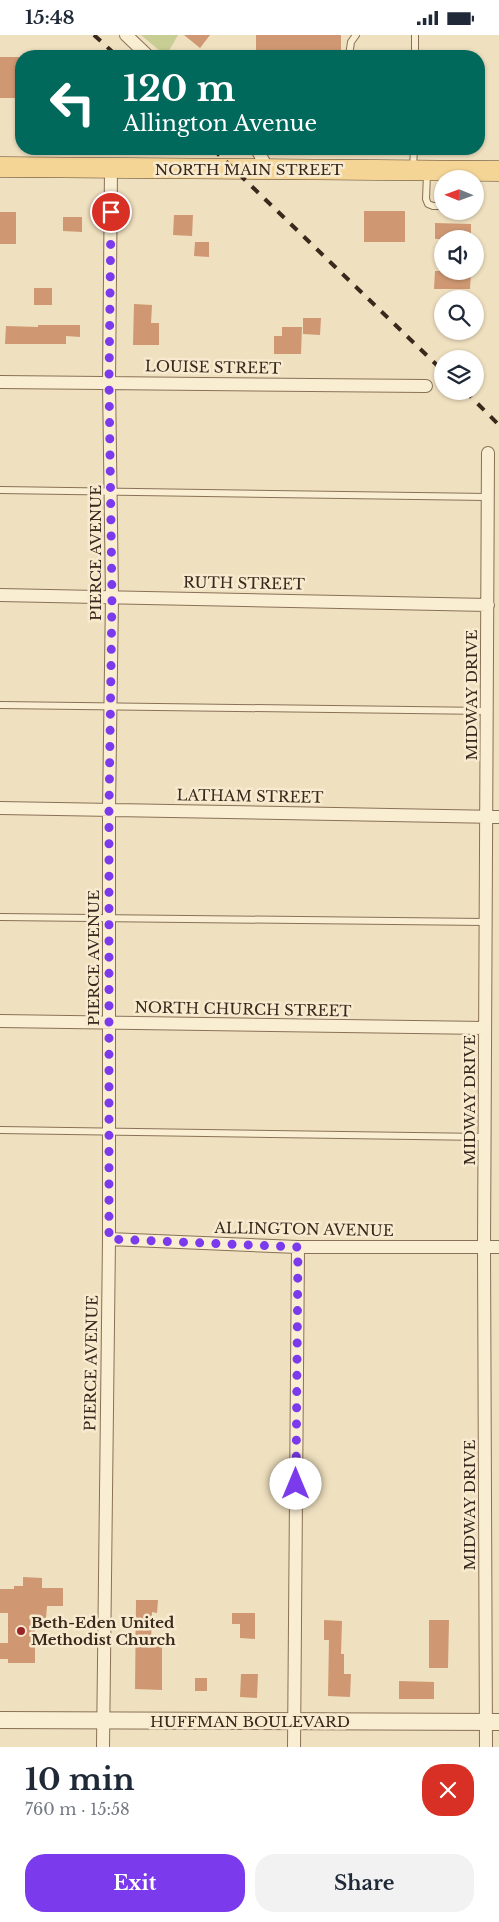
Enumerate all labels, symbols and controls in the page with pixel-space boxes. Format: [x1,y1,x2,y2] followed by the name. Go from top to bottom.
[25,6,75,29] text: 15:48
[123,67,236,110] text: 120 m
[40,70,105,135] icon: left
[123,110,317,137] text: Allington Avenue
[155,160,343,179] street label: NORTH MAIN STREET
[434,170,484,220] north arrow
[434,170,484,400] map controls
[90,191,132,233] pin
[97,198,125,226] icon: arrive
[434,230,484,280] button: sound
[434,290,484,340] button: search
[434,350,484,400] button: layers
[145,356,281,378] street label: LOUISE STREET
[86,485,105,621] street label: PIERCE AVENUE
[183,572,305,594] street label: RUTH STREET
[462,629,481,760] street label: MIDWAY DRIVE
[176,785,324,807] street label: LATHAM STREET
[84,890,103,1026] street label: PIERCE AVENUE
[134,998,352,1020] street label: NORTH CHURCH STREET
[460,1034,479,1165] street label: MIDWAY DRIVE
[213,1218,394,1240] street label: ALLINGTON AVENUE
[80,1295,102,1431] street label: PIERCE AVENUE
[460,1439,479,1570] street label: MIDWAY DRIVE
[269,1457,321,1509] position arrow
[31,1613,176,1649] place label: Beth-Eden United Methodist Church
[15,1625,27,1637] marker: Beth-Eden United Methodist Church
[150,1712,350,1731] street label: HUFFMAN BOULEVARD
[25,1761,135,1798] text: 10 min
[422,1764,474,1816] button: close
[25,1799,130,1819] text: 760 m · 15:58
[25,1854,245,1912] button: Exit
[255,1854,474,1912] button: Share

